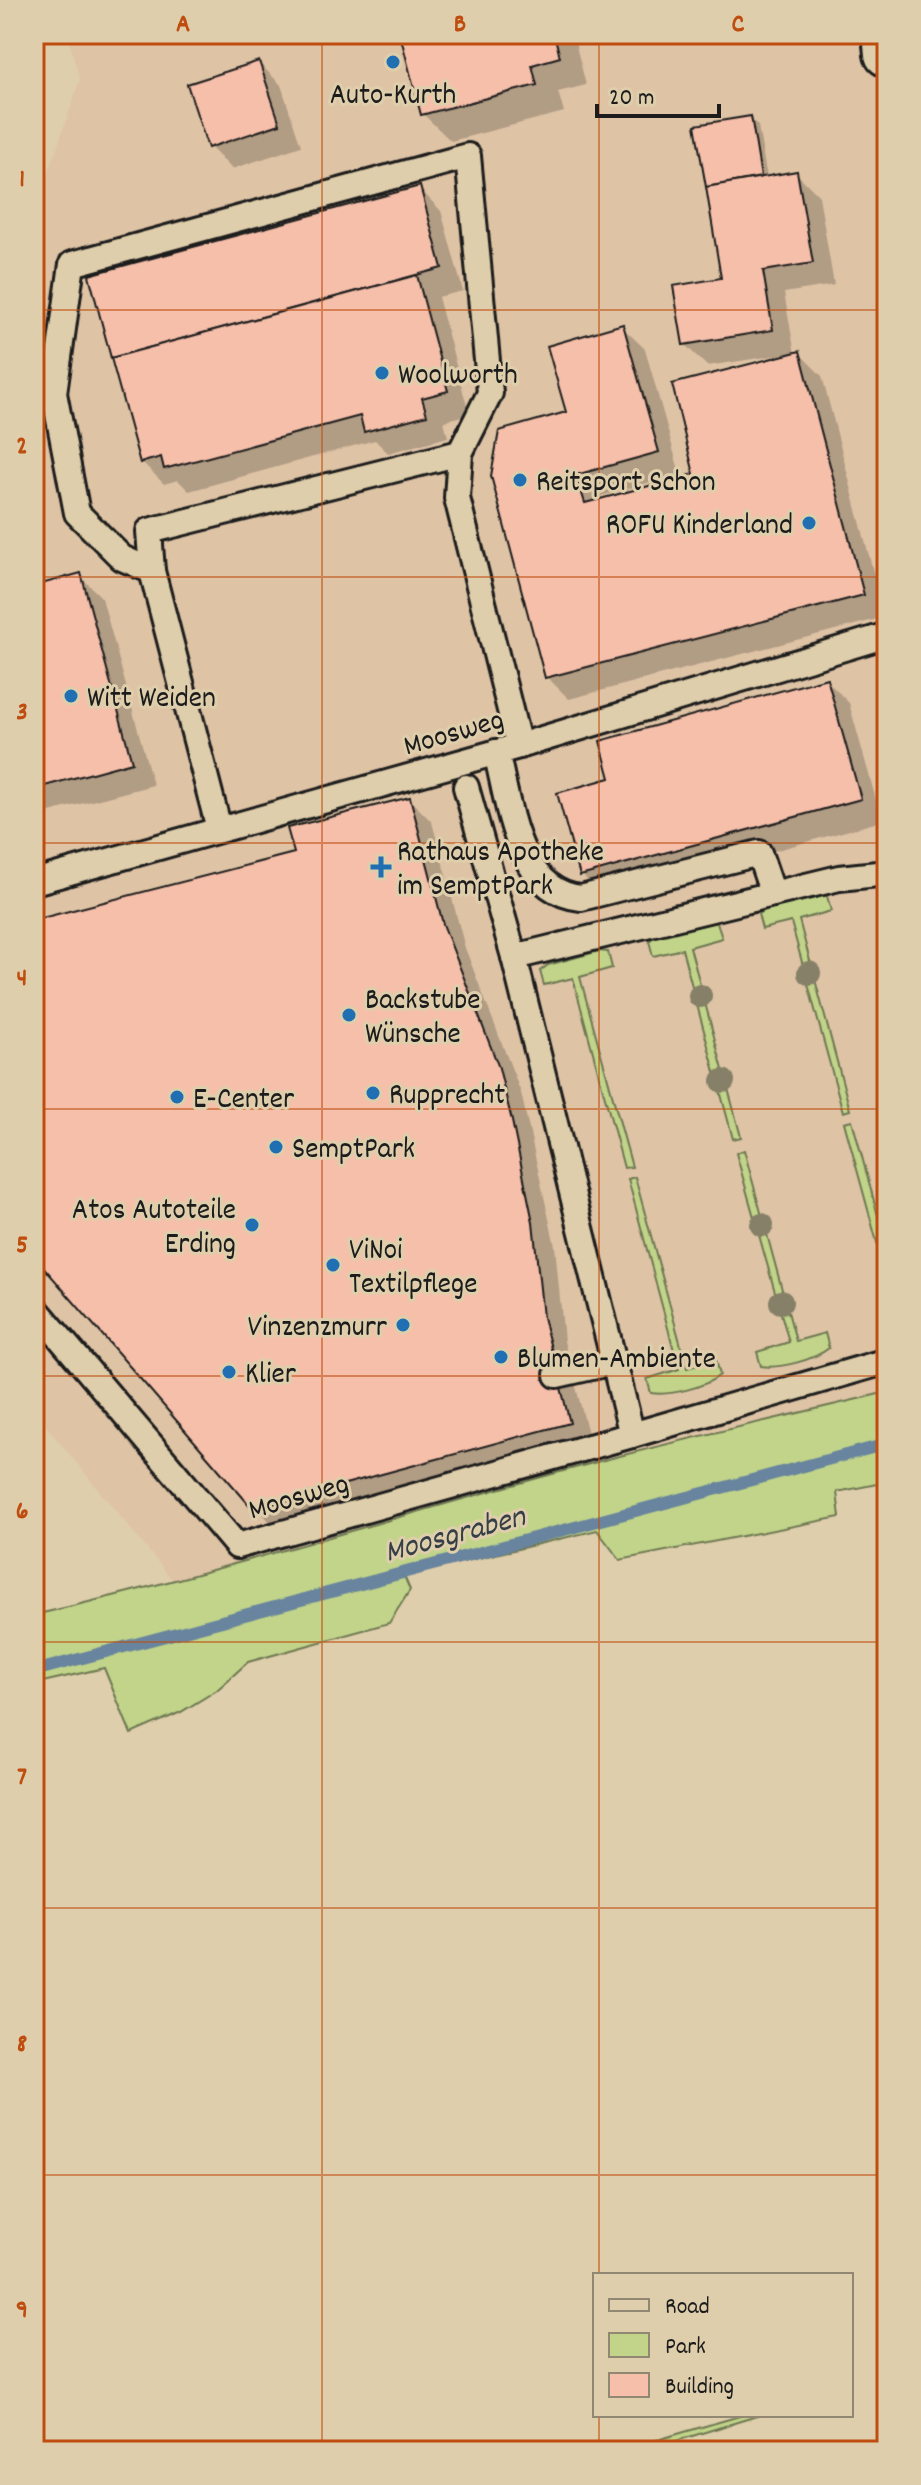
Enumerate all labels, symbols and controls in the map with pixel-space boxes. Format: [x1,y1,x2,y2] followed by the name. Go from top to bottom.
[176,7,190,44] text: A
[454,7,466,44] text: B
[732,7,745,44] text: C
[384,53,402,71] marker: Auto-Kurth
[597,68,719,118] scale bar
[330,76,456,119] place label: Auto-Kurth
[609,82,655,116] text: 20 m
[19,162,25,199] text: 1
[398,356,518,399] place label: Woolworth
[373,364,391,382] marker: Woolworth
[16,429,28,466] text: 2
[536,463,716,506] place label: Reitsport Schon
[511,471,529,489] marker: Reitsport Schon
[606,506,793,549] place label: ROFU Kinderland
[800,514,818,532] marker: ROFU Kinderland
[87,679,216,722] place label: Witt Weiden
[62,687,80,705] marker: Witt Weiden
[16,695,28,732] text: 3
[399,701,509,770] street label: Moosweg
[397,833,604,910] place label: Rathaus Apotheke im SemptPark
[372,858,390,876] marker: Rathaus Apotheke im SemptPark
[17,961,27,998] text: 4
[365,981,480,1058] place label: Backstube Wünsche
[340,1006,358,1024] marker: Backstube Wünsche
[389,1076,505,1119] place label: Rupprecht
[193,1080,294,1123] place label: E-Center
[364,1084,382,1102] marker: Rupprecht
[168,1088,186,1106] marker: E-Center
[292,1130,415,1173] place label: SemptPark
[267,1138,285,1156] marker: SemptPark
[72,1191,236,1268] place label: Atos Autoteile Erding
[243,1216,261,1234] marker: Atos Autoteile Erding
[16,1228,28,1265] text: 5
[349,1231,477,1308] place label: ViNoi Textilpflege
[324,1256,342,1274] marker: ViNoi Textilpflege
[248,1308,387,1351] place label: Vinzenzmurr
[394,1316,412,1334] marker: Vinzenzmurr
[517,1340,716,1383] place label: Blumen-Ambiente
[492,1348,510,1366] marker: Blumen-Ambiente
[245,1355,296,1398] place label: Klier
[220,1363,238,1381] marker: Klier
[244,1465,354,1534] street label: Moosweg
[16,1494,28,1531] text: 6
[380,1496,532,1578] water label: Moosgraben
[17,1760,27,1797] text: 7
[17,2027,27,2064] text: 8
[593,2273,853,2417] legend
[665,2291,710,2325] text: Road
[16,2293,28,2330] text: 9
[665,2331,706,2365] text: Park
[665,2371,734,2405] text: Building

